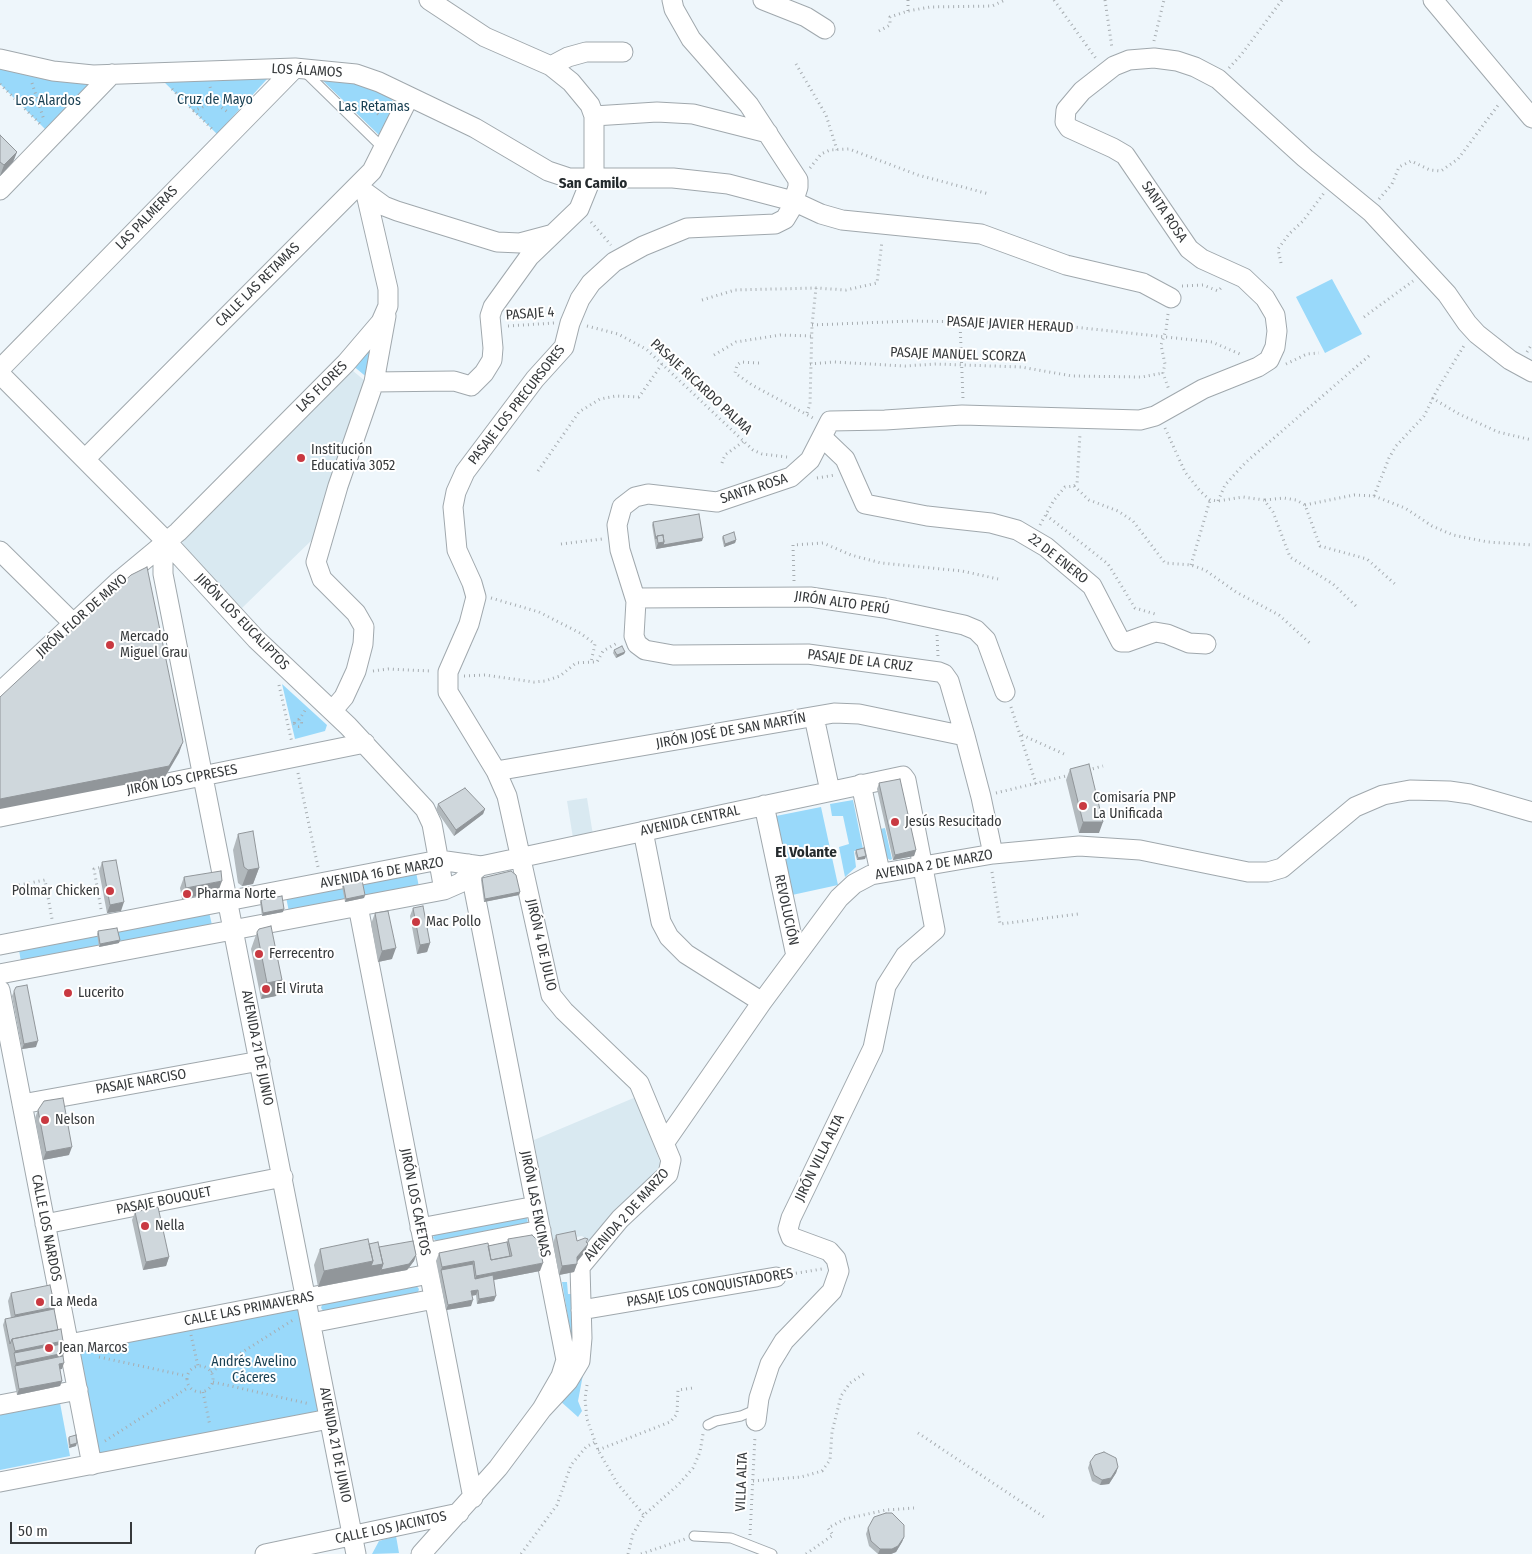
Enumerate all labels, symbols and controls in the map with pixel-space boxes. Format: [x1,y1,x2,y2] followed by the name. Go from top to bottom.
[271,61,343,81] street label: LOS ÁLAMOS
[177,92,253,108] park label: Cruz de Mayo
[15,93,81,109] park label: Los Alardos
[338,99,410,115] park label: Las Retamas
[559,175,627,193] district label: San Camilo
[1138,178,1190,246] street label: SANTA ROSA
[112,183,182,253] street label: LAS PALMERAS
[212,239,304,331] street label: CALLE LAS RETAMAS
[505,304,555,324] street label: PASAJE 4
[946,313,1074,337] street label: PASAJE JAVIER HERAUD
[647,336,755,438] street label: PASAJE RICARDO PALMA
[465,342,569,468] street label: PASAJE LOS PRECURSORES
[890,344,1026,366] street label: PASAJE MANUEL SCORZA
[293,358,351,416] street label: LAS FLORES
[311,442,395,474] place label: Institución Educativa 3052
[295,452,307,464] marker: Institución Educativa 3052
[718,470,790,508] street label: SANTA ROSA
[1025,530,1091,588] street label: 22 DE ENERO
[191,570,293,674] street label: JIRÓN LOS EUCALIPTOS
[33,571,131,661] street label: JIRÓN FLOR DE MAYO
[793,588,891,618] street label: JIRÓN ALTO PERÚ
[120,629,188,662] place label: Mercado Miguel Grau
[104,639,116,651] marker: Mercado Miguel Grau
[806,646,914,676] street label: PASAJE DE LA CRUZ
[655,710,807,752] street label: JIRÓN JOSÉ DE SAN MARTÍN
[125,761,239,799] street label: JIRÓN LOS CIPRESES
[1093,790,1176,822] place label: Comisaría PNP La Unificada
[1077,800,1089,812] marker: Comisaría PNP La Unificada
[639,802,741,840] street label: AVENIDA CENTRAL
[905,814,1002,830] place label: Jesús Resucitado
[889,816,901,828] marker: Jesús Resucitado
[775,844,837,862] district label: El Volante
[874,846,994,884] street label: AVENIDA 2 DE MARZO
[319,854,445,892] street label: AVENIDA 16 DE MARZO
[770,873,802,947] street label: REVOLUCIÓN
[12,883,100,899] place label: Polmar Chicken
[104,885,116,897] marker: Polmar Chicken
[197,886,276,902] place label: Pharma Norte
[181,888,193,900] marker: Pharma Norte
[522,897,560,993] street label: JIRÓN 4 DE JULIO
[426,914,481,930] place label: Mac Pollo
[410,916,422,928] marker: Mac Pollo
[269,946,334,962] place label: Ferrecentro
[253,948,265,960] marker: Ferrecentro
[276,981,324,997] place label: El Viruta
[260,983,272,995] marker: El Viruta
[78,985,124,1001] place label: Lucerito
[62,987,74,999] marker: Lucerito
[238,989,276,1107] street label: AVENIDA 21 DE JUNIO
[94,1066,188,1098] street label: PASAJE NARCISO
[55,1112,95,1128] place label: Nelson
[792,1112,848,1204] street label: JIRÓN VILLA ALTA
[39,1114,51,1126] marker: Nelson
[396,1147,434,1257] street label: JIRÓN LOS CAFETOS
[516,1149,554,1259] street label: JIRÓN LAS ENCINAS
[581,1165,673,1265] street label: AVENIDA 2 DE MARZO
[27,1173,65,1283] street label: CALLE LOS NARDOS
[115,1184,213,1218] street label: PASAJE BOUQUET
[155,1218,185,1234] place label: Nella
[139,1220,151,1232] marker: Nella
[625,1265,795,1311] street label: PASAJE LOS CONQUISTADORES
[183,1288,315,1330] street label: CALLE LAS PRIMAVERAS
[50,1294,97,1310] place label: La Meda
[34,1296,46,1308] marker: La Meda
[59,1340,128,1356] place label: Jean Marcos
[43,1342,55,1354] marker: Jean Marcos
[211,1354,297,1386] park label: Andrés Avelino Cáceres
[316,1386,354,1504] street label: AVENIDA 21 DE JUNIO
[733,1452,751,1512] street label: VILLA ALTA
[334,1508,448,1548] street label: CALLE LOS JACINTOS
[12,1512,135,1544] scale bar
[18,1522,48,1540] text: 50 m

